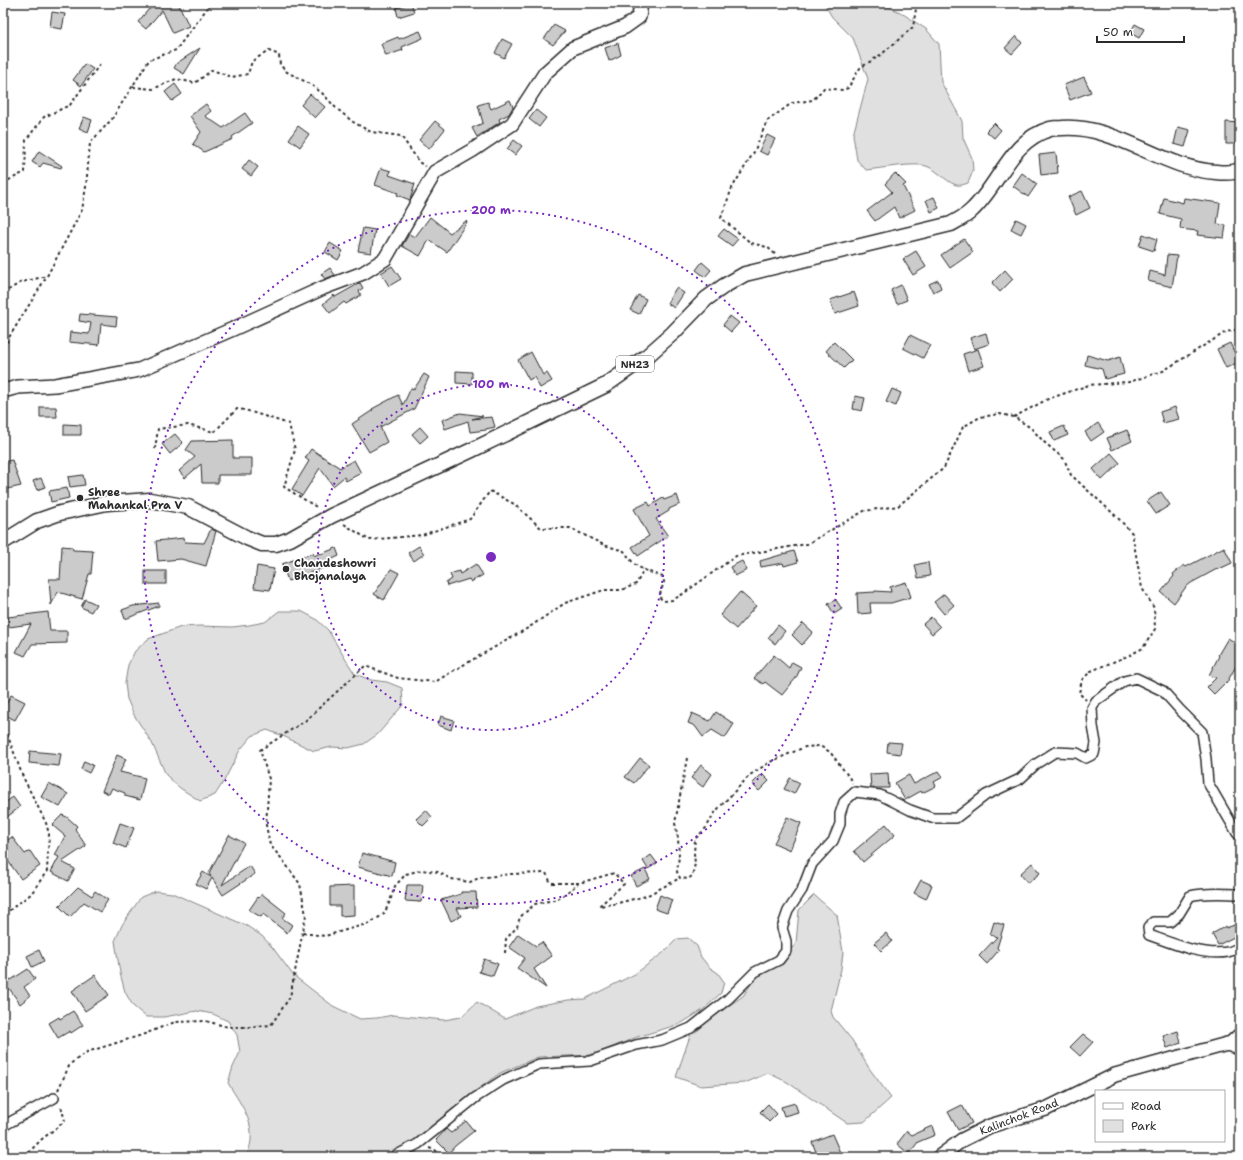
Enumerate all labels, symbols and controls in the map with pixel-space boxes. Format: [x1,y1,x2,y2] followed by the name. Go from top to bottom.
[1097,18,1184,44] scale bar
[1103,24,1133,40] text: 50 m
[471,202,511,218] text: 200 m
[616,356,654,372] road number: NH23
[473,376,510,392] text: 100 m
[88,485,183,513] place label: Shree Mahankal Pra V
[75,493,85,503] marker: Shree Mahankal Pra V
[484,550,498,564] centre of rings
[294,556,376,584] place label: Chandeshowri Bhojanalaya
[281,564,291,574] marker: Chandeshowri Bhojanalaya
[1095,1090,1225,1142] legend
[978,1095,1060,1139] street label: Kalinchok Road
[1131,1098,1162,1114] text: Road
[1131,1118,1157,1134] text: Park

